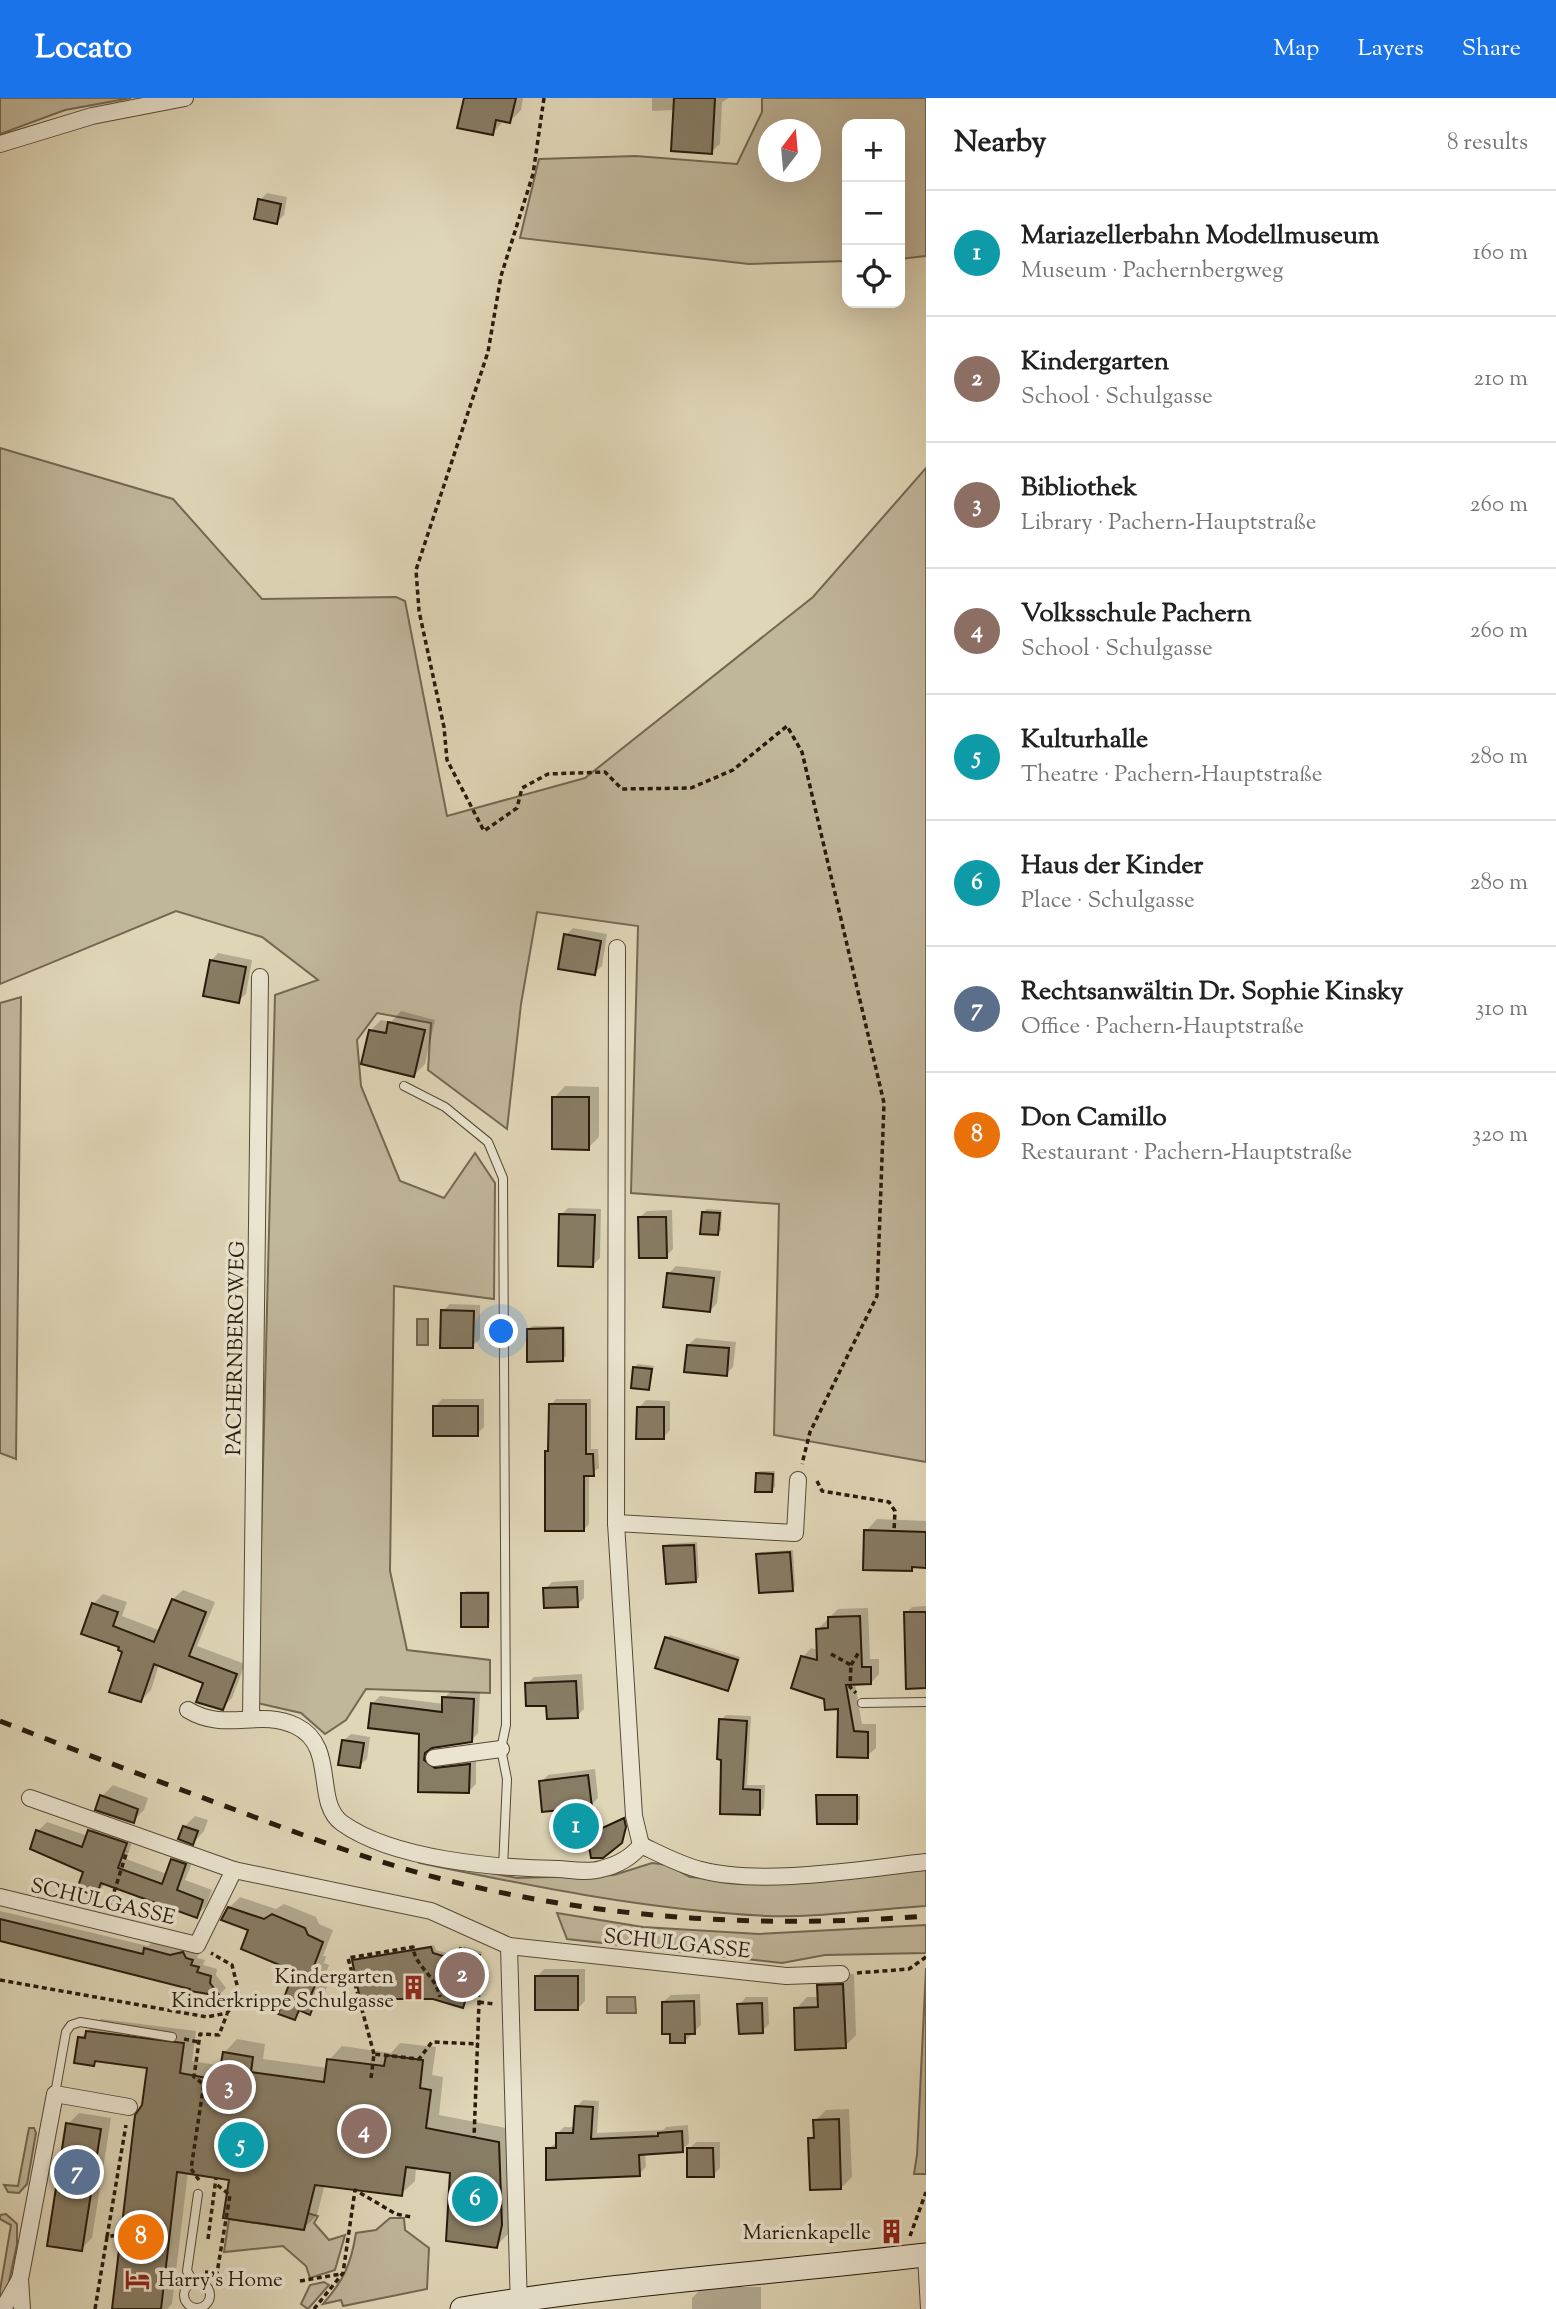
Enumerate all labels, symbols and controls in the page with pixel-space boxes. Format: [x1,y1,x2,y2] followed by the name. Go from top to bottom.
[35,25,132,73] text: Locato
[1273,32,1319,66] text: Map
[1357,32,1424,66] text: Layers
[1462,32,1521,66] text: Share
[758,119,821,182] north arrow
[842,119,905,308] map controls
[842,119,905,182] button: +
[954,122,1046,165] text: Nearby
[1447,127,1528,160] text: 8 results
[842,182,905,245] button: −
[1021,218,1379,255] text: Mariazellerbahn Modellmuseum
[973,237,981,270] text: 1
[1473,237,1528,270] text: 160 m
[842,245,905,308] button: locate
[1021,255,1283,288] text: Museum · Pachernbergweg
[1021,344,1169,381] text: Kindergarten
[972,363,982,396] text: 2
[1474,363,1528,396] text: 210 m
[1021,381,1213,414] text: School · Schulgasse
[1021,470,1137,507] text: Bibliothek
[972,489,982,522] text: 3
[1470,489,1528,522] text: 260 m
[1021,507,1317,540] text: Library · Pachern-Hauptstraße
[1021,596,1252,633] text: Volksschule Pachern
[971,615,983,648] text: 4
[1470,615,1528,648] text: 260 m
[1021,633,1213,666] text: School · Schulgasse
[1021,722,1148,759] text: Kulturhalle
[973,741,981,774] text: 5
[1470,741,1528,774] text: 280 m
[1021,759,1323,792] text: Theatre · Pachern-Hauptstraße
[1021,848,1203,885] text: Haus der Kinder
[971,867,983,900] text: 6
[1470,867,1528,900] text: 280 m
[1021,885,1195,918] text: Place · Schulgasse
[1021,974,1404,1011] text: Rechtsanwältin Dr. Sophie Kinsky
[971,993,983,1026] text: 7
[1475,993,1528,1026] text: 310 m
[1021,1011,1304,1044] text: Office · Pachern-Hauptstraße
[1021,1100,1167,1137] text: Don Camillo
[971,1119,983,1152] text: 8
[1472,1119,1528,1152] text: 320 m
[1021,1137,1352,1170] text: Restaurant · Pachern-Hauptstraße
[220,1240,254,1456] street label: PACHERNBERGWEG
[484,1314,518,1348] your location
[553,1800,599,1852] pin: 1
[27,1872,178,1934] street label: SCHULGASSE
[602,1922,752,1968] street label: SCHULGASSE
[439,1949,485,2001] pin: 2
[171,1963,394,2017] place label: Kindergarten Kinderkrippe Schulgasse
[400,1974,428,2002] building icon: Kindergarten Kinderkrippe Schulgasse
[206,2061,252,2113] pin: 3
[341,2105,387,2157] pin: 4
[218,2119,264,2171] pin: 5
[54,2146,100,2198] pin: 7
[452,2173,498,2225] pin: 6
[118,2211,164,2263] pin: 8
[877,2218,905,2246] building icon: Marienkapelle
[743,2219,871,2249] place label: Marienkapelle
[124,2265,152,2293] hotel icon: Harry's Home
[158,2266,283,2296] place label: Harry's Home

